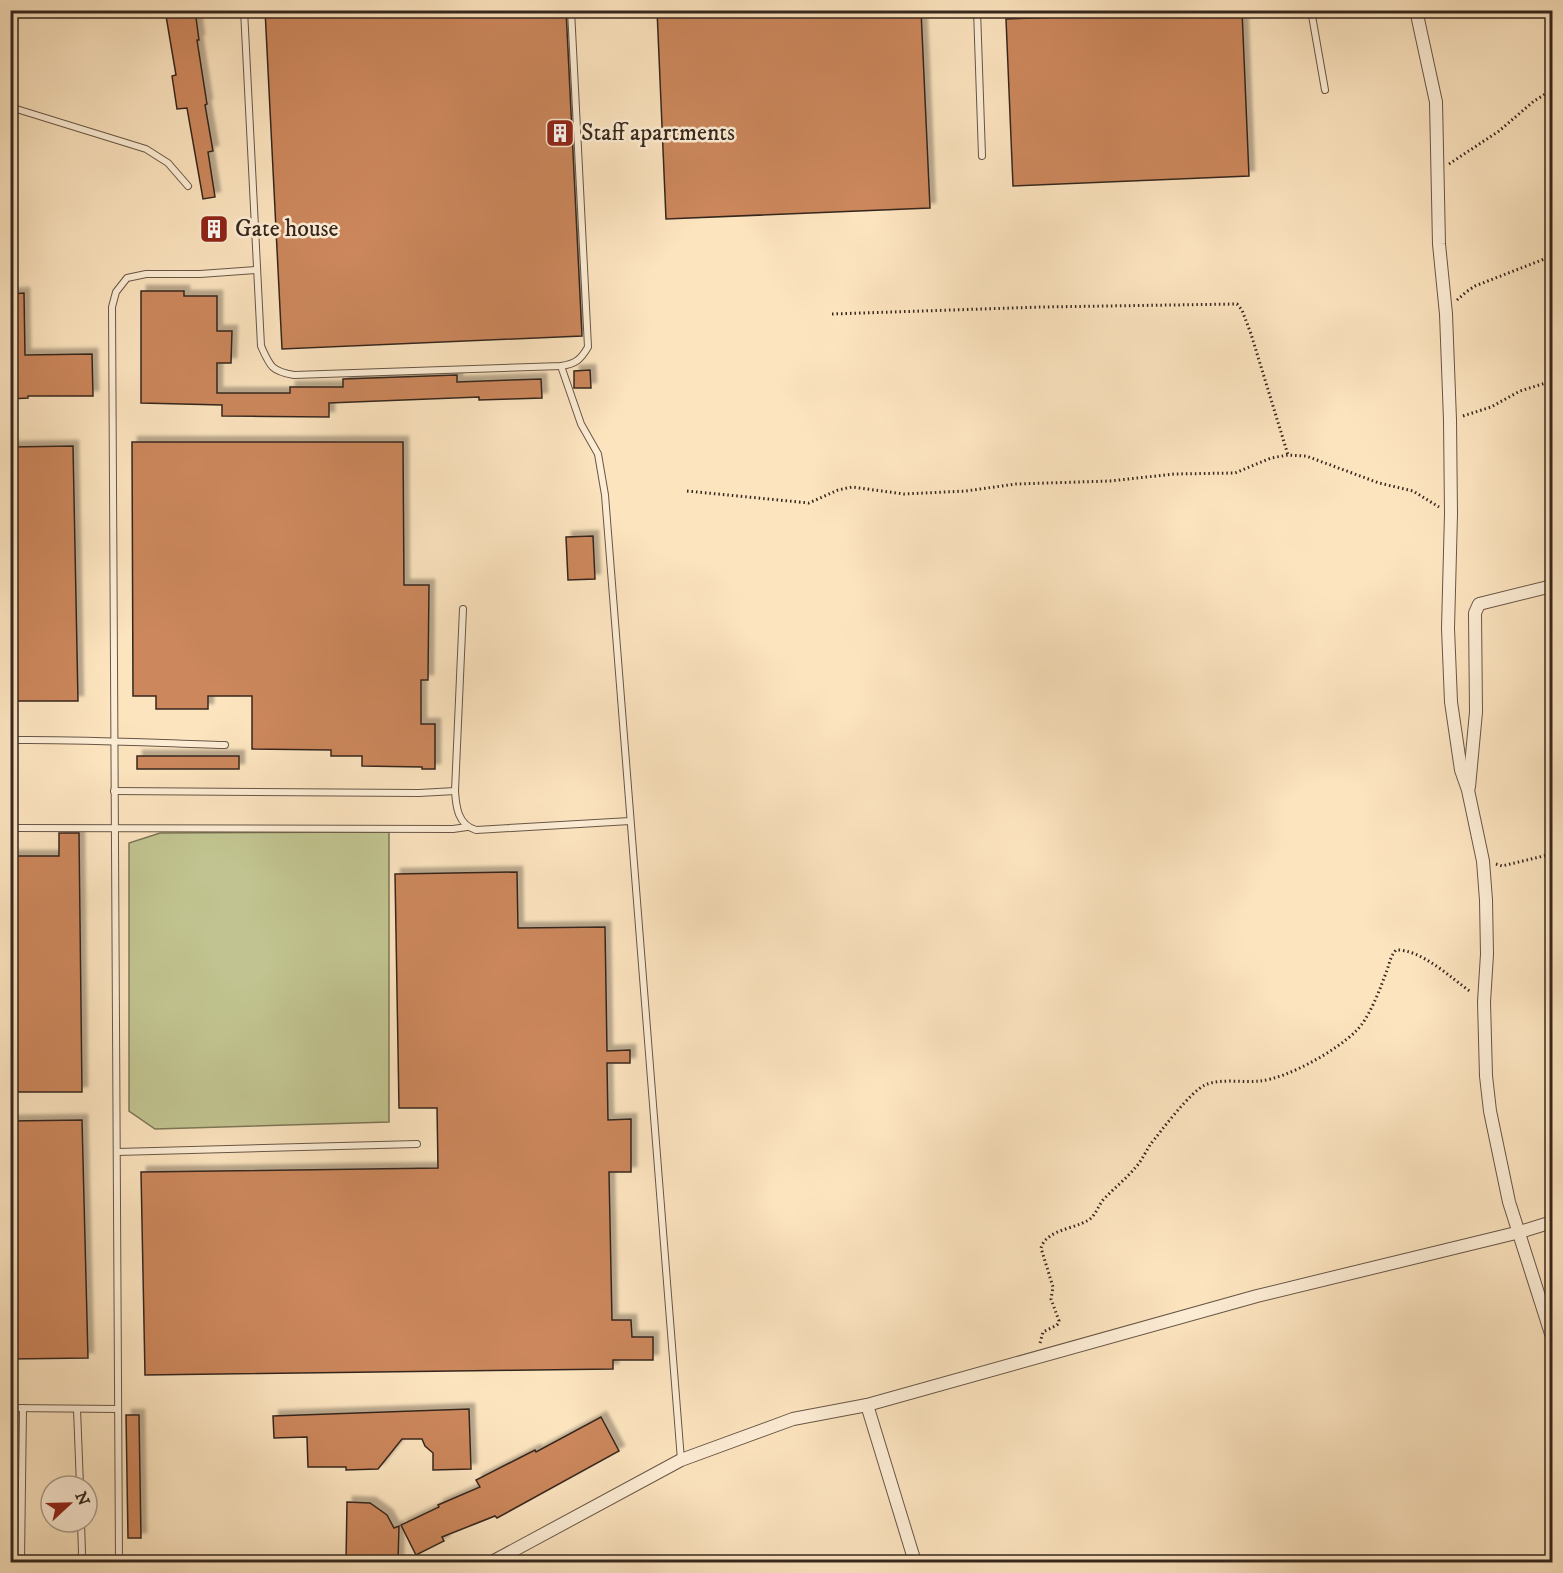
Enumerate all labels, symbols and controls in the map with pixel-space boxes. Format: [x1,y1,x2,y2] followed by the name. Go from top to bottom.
[544,117,576,149] building icon: Staff apartments
[581,118,735,148] place label: Staff apartments
[198,213,230,245] building icon: Gate house
[235,214,339,244] place label: Gate house
[39,1474,99,1534] north arrow
[70,1489,94,1509] text: N

